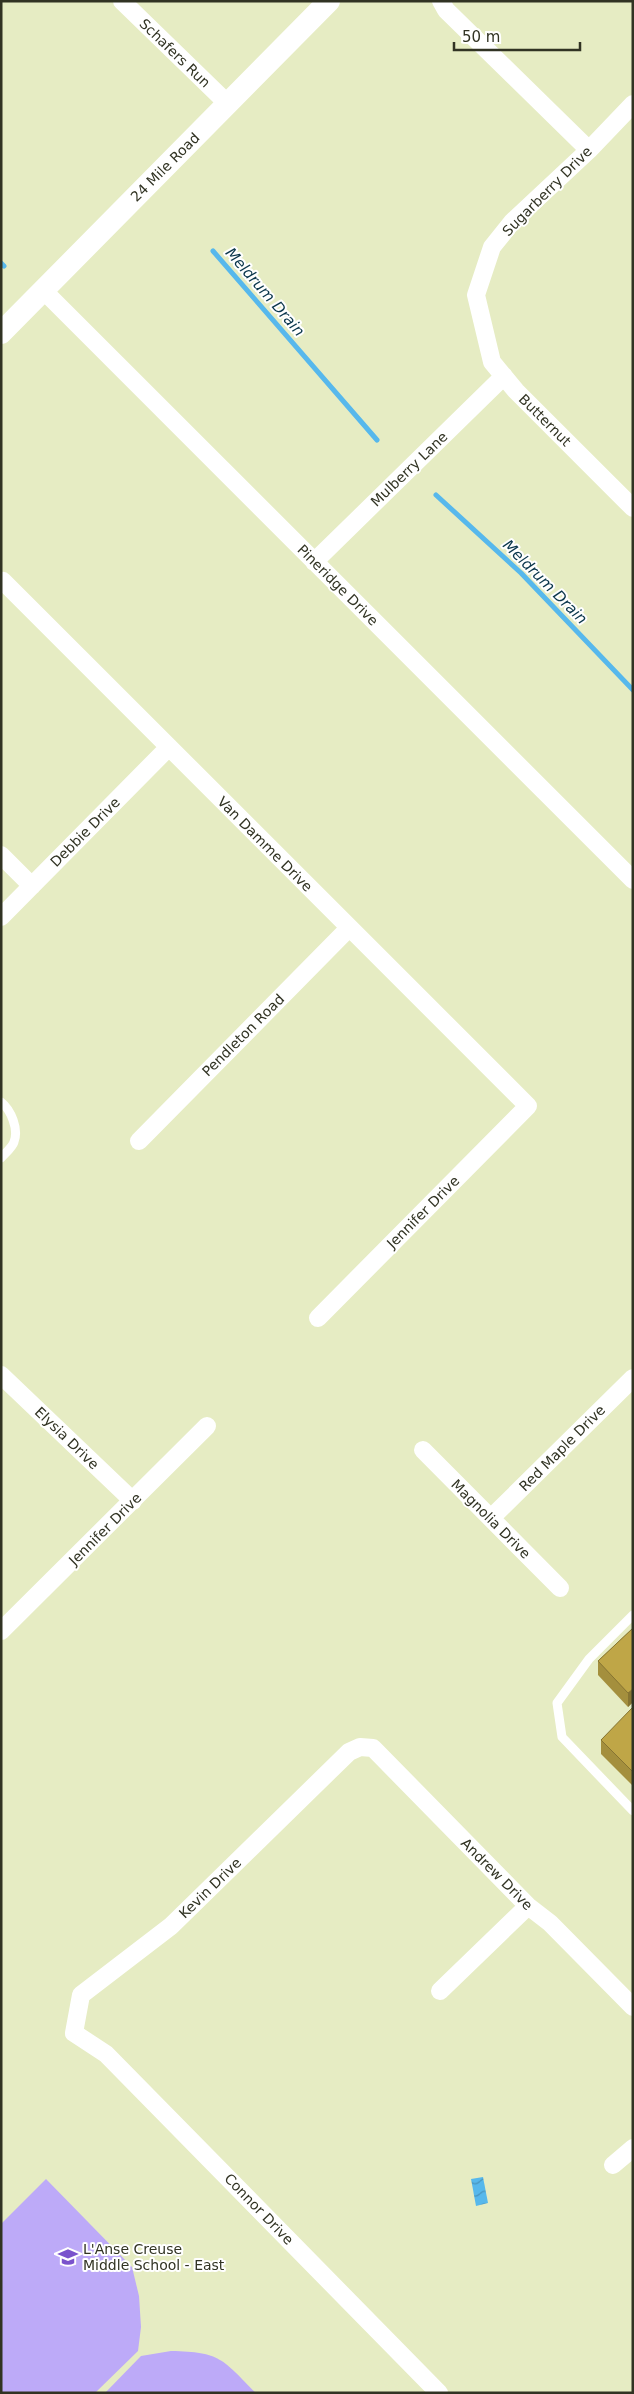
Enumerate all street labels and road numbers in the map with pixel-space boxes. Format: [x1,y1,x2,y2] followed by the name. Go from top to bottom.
[136,15,214,91] street label: Schafers Run
[127,129,203,205] street label: 24 Mile Road
[499,143,595,239] street label: Sugarberry Drive
[516,391,575,450] street label: Butternut
[367,428,451,510] street label: Mulberry Lane
[294,541,382,629] street label: Pineridge Drive
[214,793,316,895] street label: Van Damme Drive
[47,794,123,870] street label: Debbie Drive
[199,991,287,1079] street label: Pendleton Road
[383,1173,462,1252] street label: Jennifer Drive
[516,1402,608,1494] street label: Red Maple Drive
[32,1404,102,1472] street label: Elysia Drive
[448,1476,534,1562] street label: Magnolia Drive
[65,1490,144,1569] street label: Jennifer Drive
[458,1835,536,1913] street label: Andrew Drive
[176,1854,244,1922] street label: Kevin Drive
[221,2170,297,2248] street label: Connor Drive

